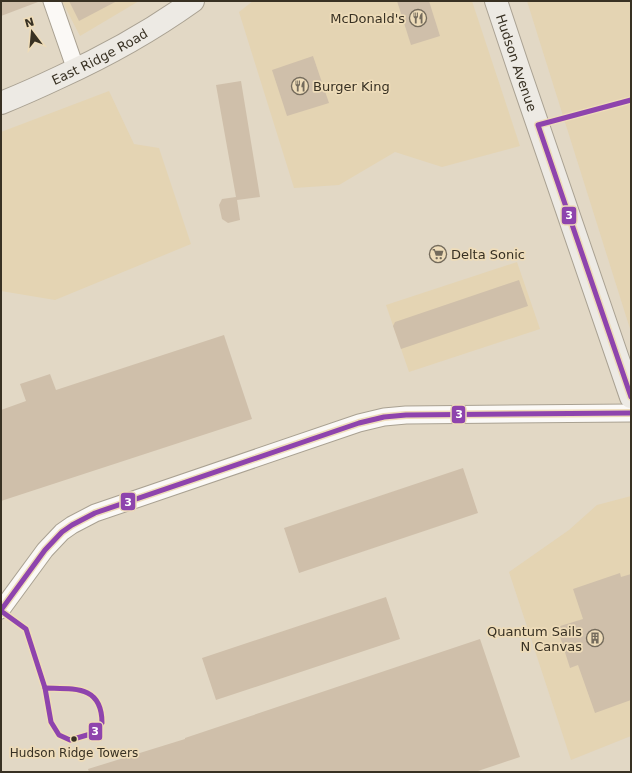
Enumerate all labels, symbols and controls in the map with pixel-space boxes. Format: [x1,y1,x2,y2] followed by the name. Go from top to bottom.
[408,8,428,28] restaurant icon: McDonald's
[330,11,405,26] place label: McDonald's
[12,12,52,52] north arrow
[493,12,540,113] street label: Hudson Avenue
[23,15,36,30] text: N
[49,26,150,88] street label: East Ridge Road
[290,76,310,96] restaurant icon: Burger King
[313,79,390,94] place label: Burger King
[561,206,577,225] line badge: 3
[565,209,573,222] text: 3
[428,244,448,264] supermarket icon: Delta Sonic
[451,247,525,262] place label: Delta Sonic
[451,405,466,424] line badge: 3
[455,408,463,421] text: 3
[120,492,136,511] line badge: 3
[124,496,132,509] text: 3
[487,624,582,654] place label: Quantum Sails N Canvas
[585,628,605,648] building icon: Quantum Sails N Canvas
[88,722,103,741] line badge: 3
[91,725,99,738] text: 3
[69,734,79,744] marker: Hudson Ridge Towers
[10,746,138,760] place label: Hudson Ridge Towers

